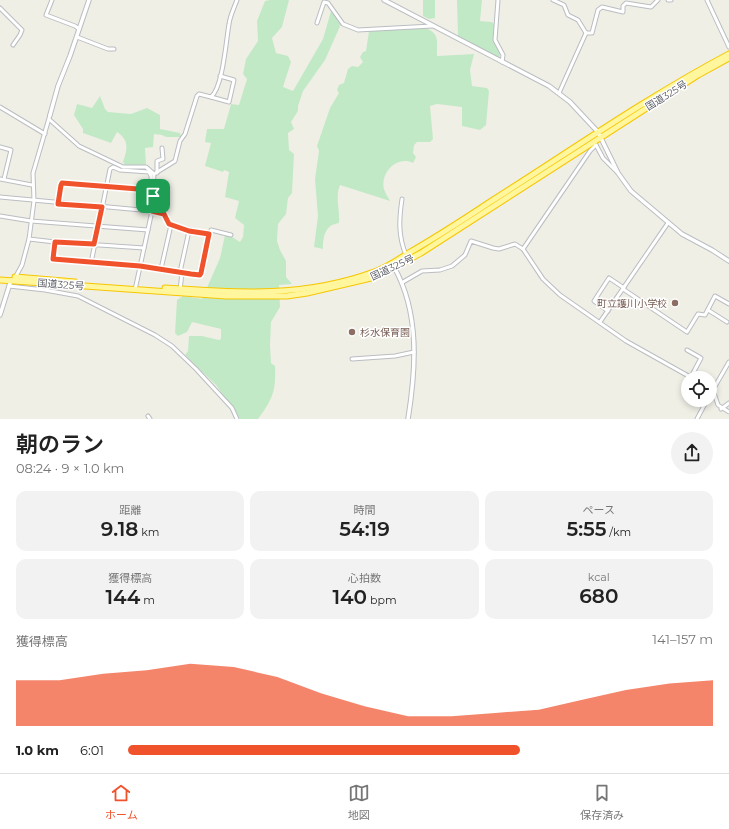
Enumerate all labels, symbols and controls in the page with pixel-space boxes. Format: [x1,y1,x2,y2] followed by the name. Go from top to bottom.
[643,77,690,113] street label: 国道325号
[136,179,170,213] pin
[142,185,164,207] icon: arrive
[368,252,416,283] street label: 国道325号
[37,276,85,293] street label: 国道325号
[597,297,667,310] place label: 町立護川小学校
[670,298,680,308] marker: 町立護川小学校
[360,326,410,339] place label: 杉水保育園
[347,327,357,337] marker: 杉水保育園
[681,371,717,407] map controls
[681,371,717,407] button: locate
[16,431,104,458] text: 朝のラン
[671,432,713,474] button: share
[16,460,124,476] text: 08:24 · 9 × 1.0 km
[119,503,141,517] text: 距離
[353,503,375,517] text: 時間
[583,503,615,517] text: ペース
[101,517,138,541] text: 9.18
[339,517,390,541] text: 54:19
[567,517,606,541] text: 5:55
[138,525,159,539] text: km
[606,525,631,539] text: /km
[588,570,610,584] text: kcal
[108,571,152,585] text: 獲得標高
[348,571,381,585] text: 心拍数
[579,584,618,608] text: 680
[105,585,140,609] text: 144
[332,585,367,609] text: 140
[140,593,155,607] text: m
[367,593,397,607] text: bpm
[652,631,713,647] text: 141–157 m
[16,633,68,649] text: 獲得標高
[16,742,59,758] text: 1.0 km
[80,742,104,758] text: 6:01
[105,782,138,822] tab: ホーム
[348,782,370,822] tab: 地図
[580,782,624,822] tab: 保存済み

